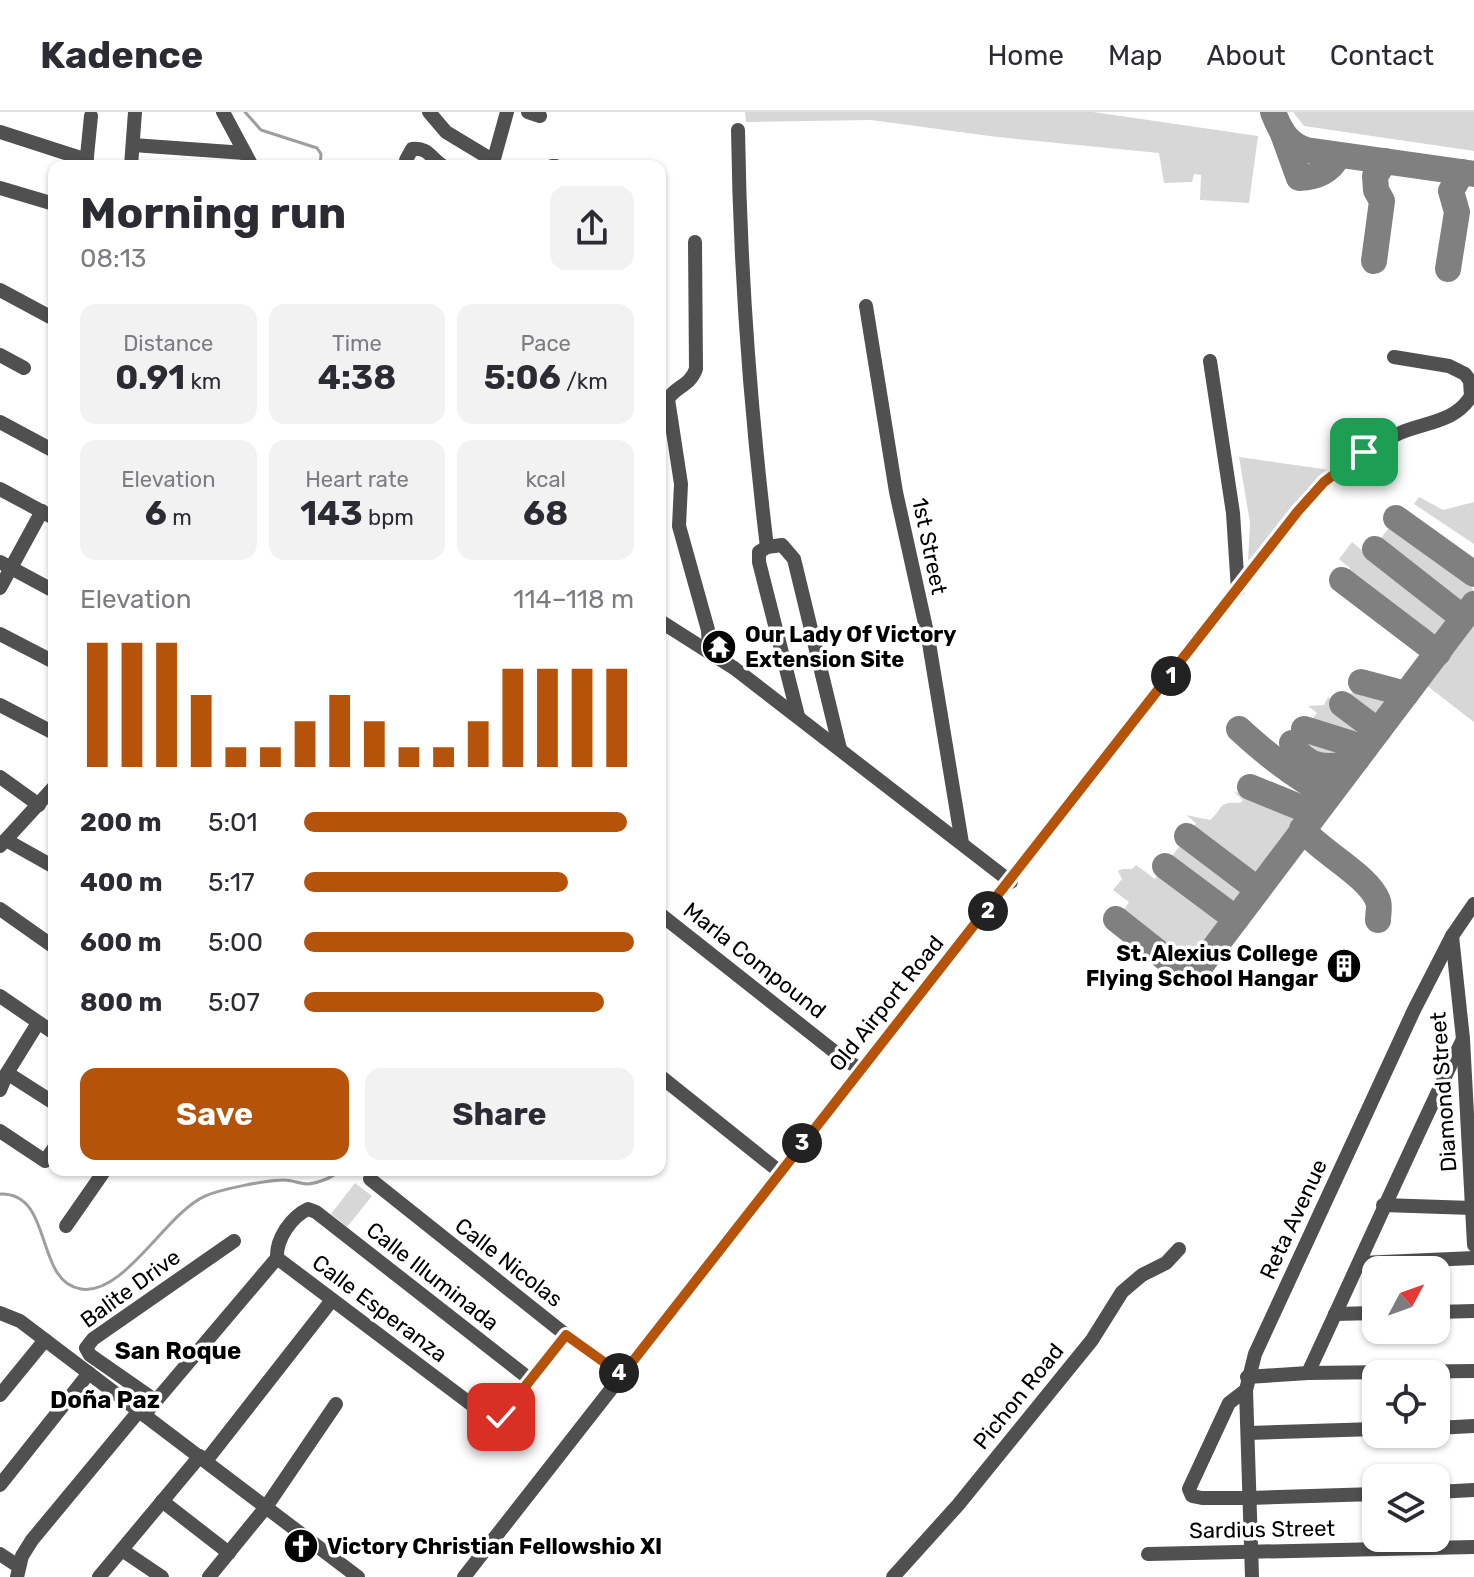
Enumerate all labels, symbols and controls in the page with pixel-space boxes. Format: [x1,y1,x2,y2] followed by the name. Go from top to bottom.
[40,32,203,78] text: Kadence
[987,39,1064,72] text: Home
[1108,39,1162,72] text: Map
[1206,39,1286,72] text: About
[1330,39,1434,72] text: Contact
[550,186,634,270] button: share
[80,187,346,239] text: Morning run
[80,243,146,274] text: 08:13
[123,330,213,357] text: Distance
[332,330,382,357] text: Time
[520,330,571,357] text: Pace
[115,357,185,398] text: 0.91
[318,357,396,398] text: 4:38
[484,357,561,398] text: 5:06
[185,368,221,395] text: km
[561,368,608,395] text: /km
[1330,418,1398,486] pin
[1342,430,1386,474] icon: arrive
[121,466,215,493] text: Elevation
[305,466,409,493] text: Heart rate
[525,466,566,493] text: kcal
[145,493,167,534] text: 6
[300,493,363,534] text: 143
[523,493,568,534] text: 68
[906,495,953,597] street label: 1st Street
[167,504,192,531] text: m
[363,504,414,531] text: bpm
[80,584,191,615] text: Elevation
[513,584,634,615] text: 114–118 m
[745,621,957,673] place label: Our Lady Of Victory Extension Site
[700,628,738,666] temple icon: Our Lady Of Victory Extension Site
[1151,656,1191,696] pin: 1
[1166,662,1176,689] text: 1
[80,807,162,838] text: 200 m
[208,807,258,838] text: 5:01
[80,867,162,898] text: 400 m
[208,867,255,898] text: 5:17
[968,891,1008,931] pin: 2
[678,896,831,1024] street label: Marla Compound
[981,897,995,924] text: 2
[80,927,162,958] text: 600 m
[208,927,263,958] text: 5:00
[823,930,949,1077] street label: Old Airport Road
[1086,940,1318,992] place label: St. Alexius College Flying School Hangar
[1325,947,1363,985] building icon: St. Alexius College Flying School Hangar
[80,987,162,1018] text: 800 m
[208,987,260,1018] text: 5:07
[1424,1011,1463,1173] street label: Diamond Street
[80,1068,349,1160] button: Save
[365,1068,634,1160] button: Share
[782,1123,822,1163] pin: 3
[795,1129,809,1156] text: 3
[1254,1155,1333,1283] street label: Reta Avenue
[449,1212,568,1313] street label: Calle Nicolas
[361,1216,504,1337] street label: Calle Illuminada
[75,1243,185,1334] street label: Balite Drive
[307,1249,453,1368] street label: Calle Esperanza
[1362,1256,1450,1344] north arrow
[1362,1256,1450,1552] map controls
[115,1337,241,1365] district label: San Roque
[967,1338,1069,1455] street label: Pichon Road
[599,1353,639,1393] pin: 4
[611,1359,627,1386] text: 4
[1362,1360,1450,1448] button: locate
[467,1383,535,1451] pin
[50,1386,160,1414] district label: Doña Paz
[479,1395,523,1439] icon: check
[1362,1464,1450,1552] button: layers
[1189,1515,1336,1544] street label: Sardius Street
[282,1527,320,1565] church icon: Victory Christian Fellowshio XI
[327,1533,662,1560] place label: Victory Christian Fellowshio XI

